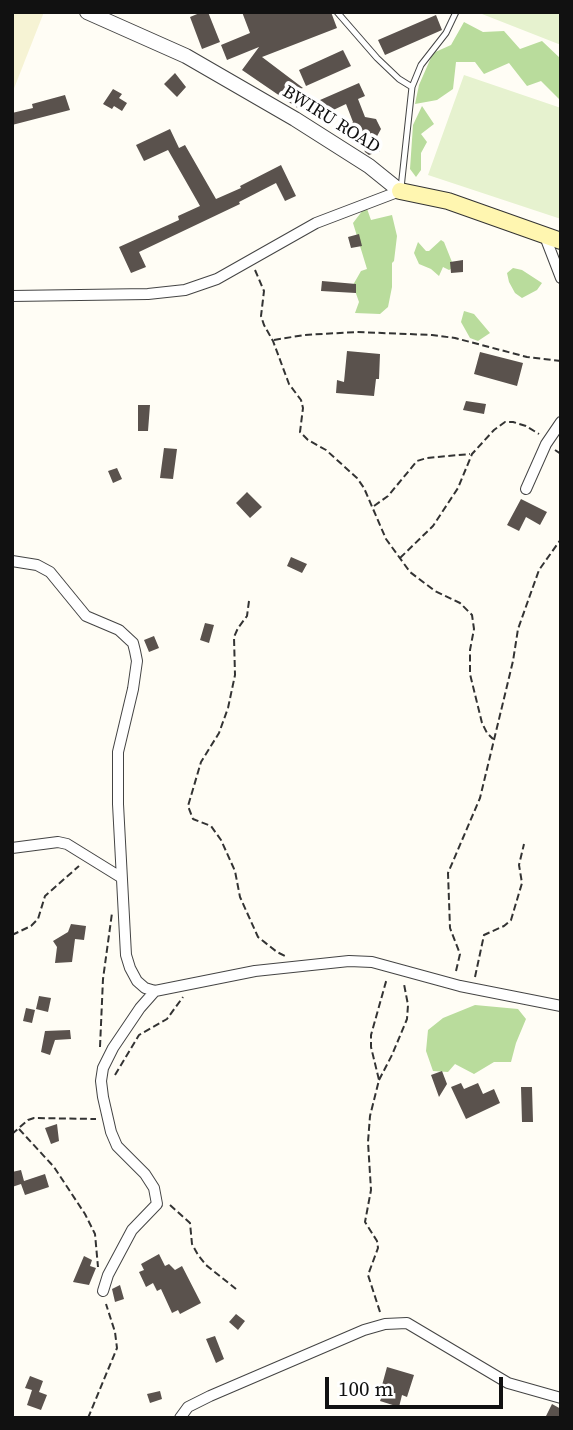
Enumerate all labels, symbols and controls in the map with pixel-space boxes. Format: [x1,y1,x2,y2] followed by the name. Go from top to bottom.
[278,81,384,159] street label: BWIRU ROAD
[328,1364,506,1408] scale bar
[338,1374,393,1403] text: 100 m

